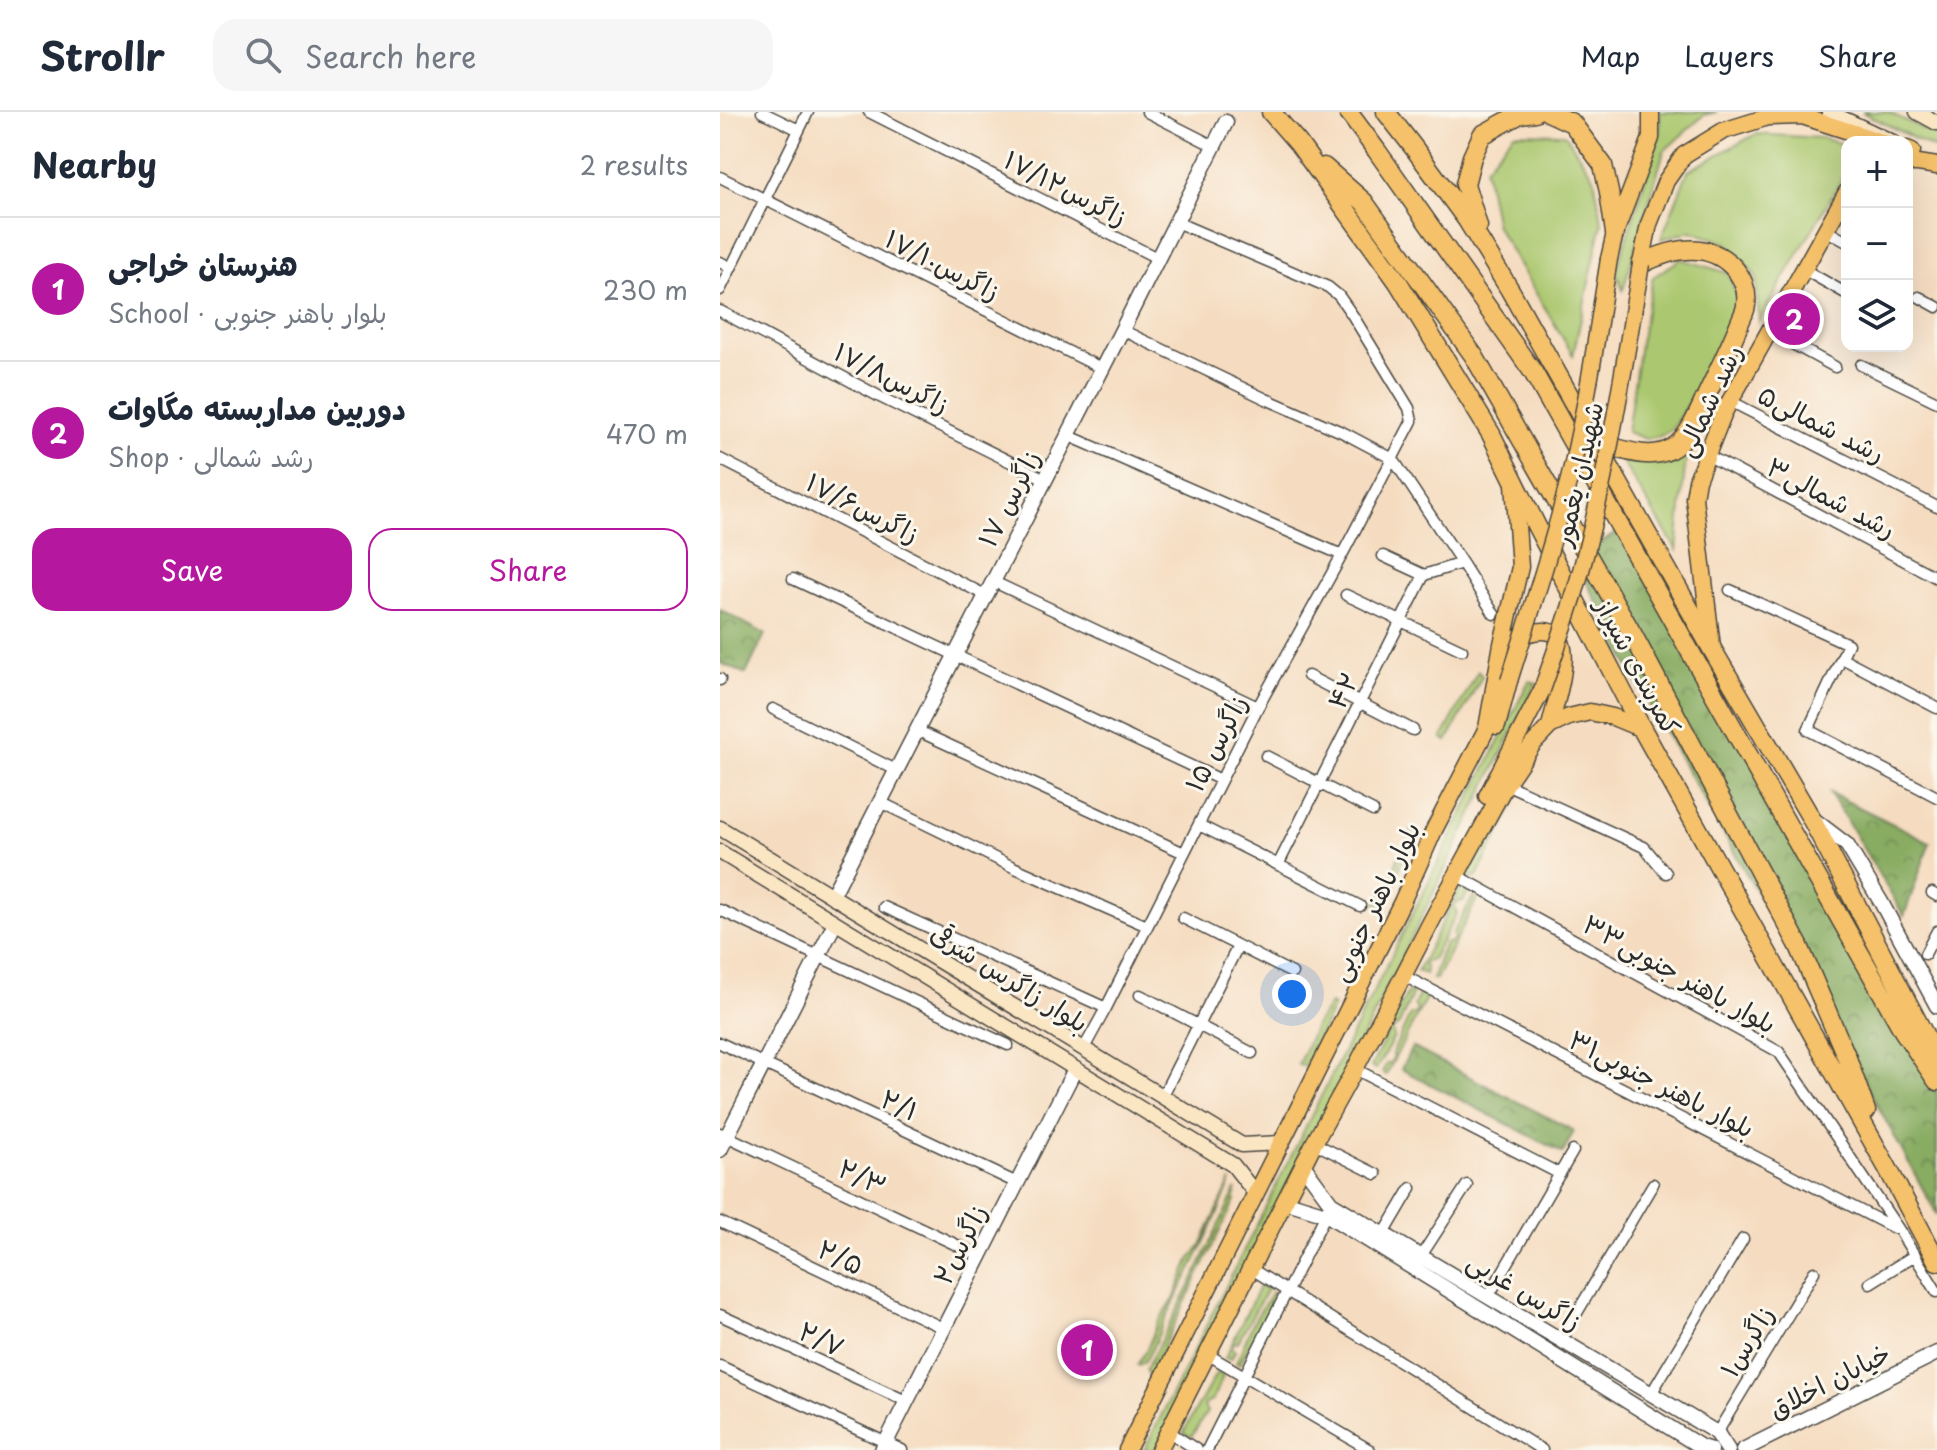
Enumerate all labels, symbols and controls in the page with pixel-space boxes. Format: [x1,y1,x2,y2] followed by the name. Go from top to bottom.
[213,19,773,91] search box
[40,27,165,84] text: Strollr
[241,33,285,77] icon: search
[305,33,477,78] text: Search here
[1580,34,1640,77] text: Map
[1684,34,1774,77] text: Layers
[1818,34,1897,77] text: Share
[1841,136,1913,352] map controls
[1841,136,1913,208] button: +
[32,138,157,190] text: Nearby
[998,139,1134,235] street label: زاگرس۱۷/۱۲
[580,145,688,184] text: 2 results
[1841,208,1913,280] button: −
[879,218,1007,310] street label: زاگرس۱۷/۱۰
[108,241,298,286] text: هنرستان خراجی
[52,270,64,309] text: 1
[603,270,688,309] text: 230 m
[1841,280,1913,352] button: layers
[1768,289,1820,349] pin: 2
[108,293,387,332] text: School · بلوار باهنر جنوبی
[828,331,956,423] street label: زاگرس۱۷/۸
[1665,337,1751,463] street label: رشد شمالی
[1752,374,1892,472] street label: رشد شمالی۵
[108,385,406,430] text: دوربین مداربسته مگاوات
[1541,398,1613,551] street label: شهیدان یغمور
[49,414,67,453] text: 2
[606,414,688,453] text: 470 m
[108,437,314,476] text: Shop · رشد شمالی
[967,443,1049,553] street label: زاگرس ۱۷
[1760,447,1904,547] street label: رشد شمالی۳
[800,462,926,552] street label: زاگرس۱۷/۶
[32,528,352,611] button: Save
[368,528,688,611] button: Share
[1585,589,1692,742] street label: کمربندی شیراز
[1316,665,1368,715] street label: ۴۲
[1174,688,1256,798] street label: زاگرس ۱۵
[1319,815,1429,987] street label: بلوار باهنر جنوبی
[1576,904,1784,1042] street label: بلوار باهنر جنوبی۳۳
[923,913,1097,1041] street label: بلوار زاگرس شرقی
[1272,974,1312,1014] your location
[1562,1019,1762,1147] street label: بلوار باهنر جنوبی۳۱
[875,1078,925,1130] street label: ۲/۱
[832,1148,894,1204] street label: ۲/۳
[922,1197,996,1291] street label: زاگرس۲
[812,1229,870,1283] street label: ۲/۵
[1460,1240,1590,1340] street label: زاگرس غربی
[1709,1298,1783,1384] street label: زاگرس۱
[793,1310,851,1366] street label: ۲/۷
[1061,1320,1113,1380] pin: 1
[1761,1333,1897,1427] street label: خیابان اخلاق

